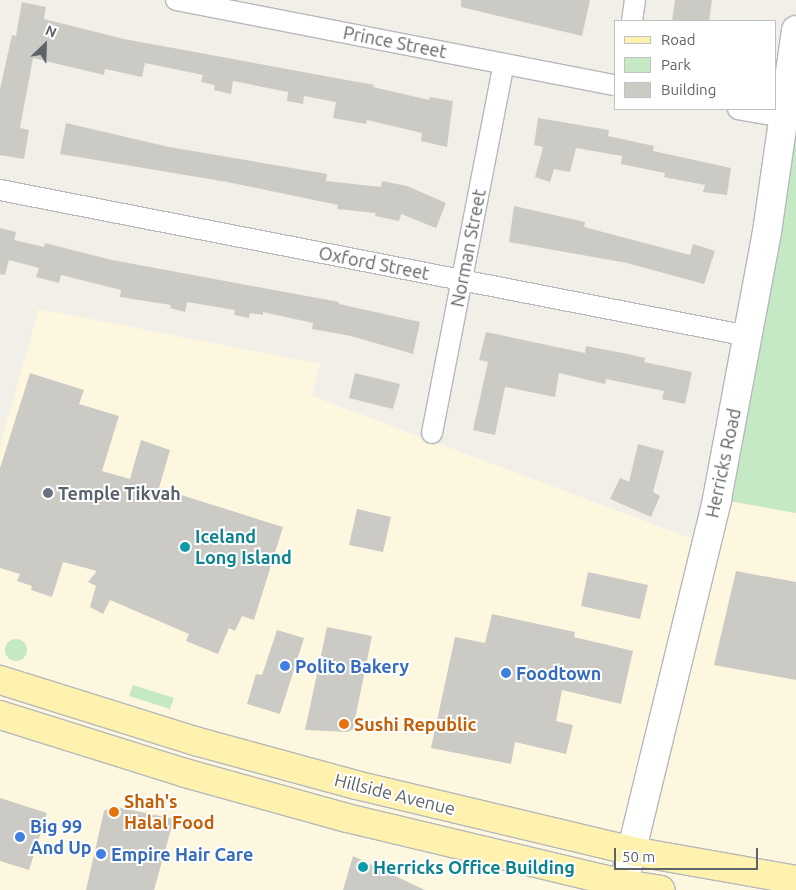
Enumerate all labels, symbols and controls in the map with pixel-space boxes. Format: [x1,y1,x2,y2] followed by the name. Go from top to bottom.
[20,20,70,70] north arrow
[614,20,776,110] legend
[341,21,449,63] street label: Prince Street
[43,22,59,41] text: N
[661,31,696,48] text: Road
[661,56,691,73] text: Park
[661,81,716,98] text: Building
[446,187,490,309] street label: Norman Street
[317,242,431,284] street label: Oxford Street
[701,406,745,520] street label: Herricks Road
[58,482,181,504] place label: Temple Tikvah
[42,487,54,499] marker: Temple Tikvah
[195,526,292,568] place label: Iceland Long Island
[179,541,191,553] marker: Iceland Long Island
[295,655,409,677] place label: Polito Bakery
[279,660,291,672] marker: Polito Bakery
[516,662,601,684] place label: Foodtown
[500,667,512,679] marker: Foodtown
[354,713,476,735] place label: Sushi Republic
[338,718,350,730] marker: Sushi Republic
[332,769,458,819] street label: Hillside Avenue
[124,791,214,834] place label: Shah's Halal Food
[108,806,120,818] marker: Shah's Halal Food
[30,816,92,859] place label: Big 99 And Up
[14,831,26,843] marker: Big 99 And Up
[616,838,760,870] scale bar
[111,843,253,865] place label: Empire Hair Care
[95,848,107,860] marker: Empire Hair Care
[622,848,655,865] text: 50 m
[373,856,575,878] place label: Herricks Office Building
[357,861,369,873] marker: Herricks Office Building

